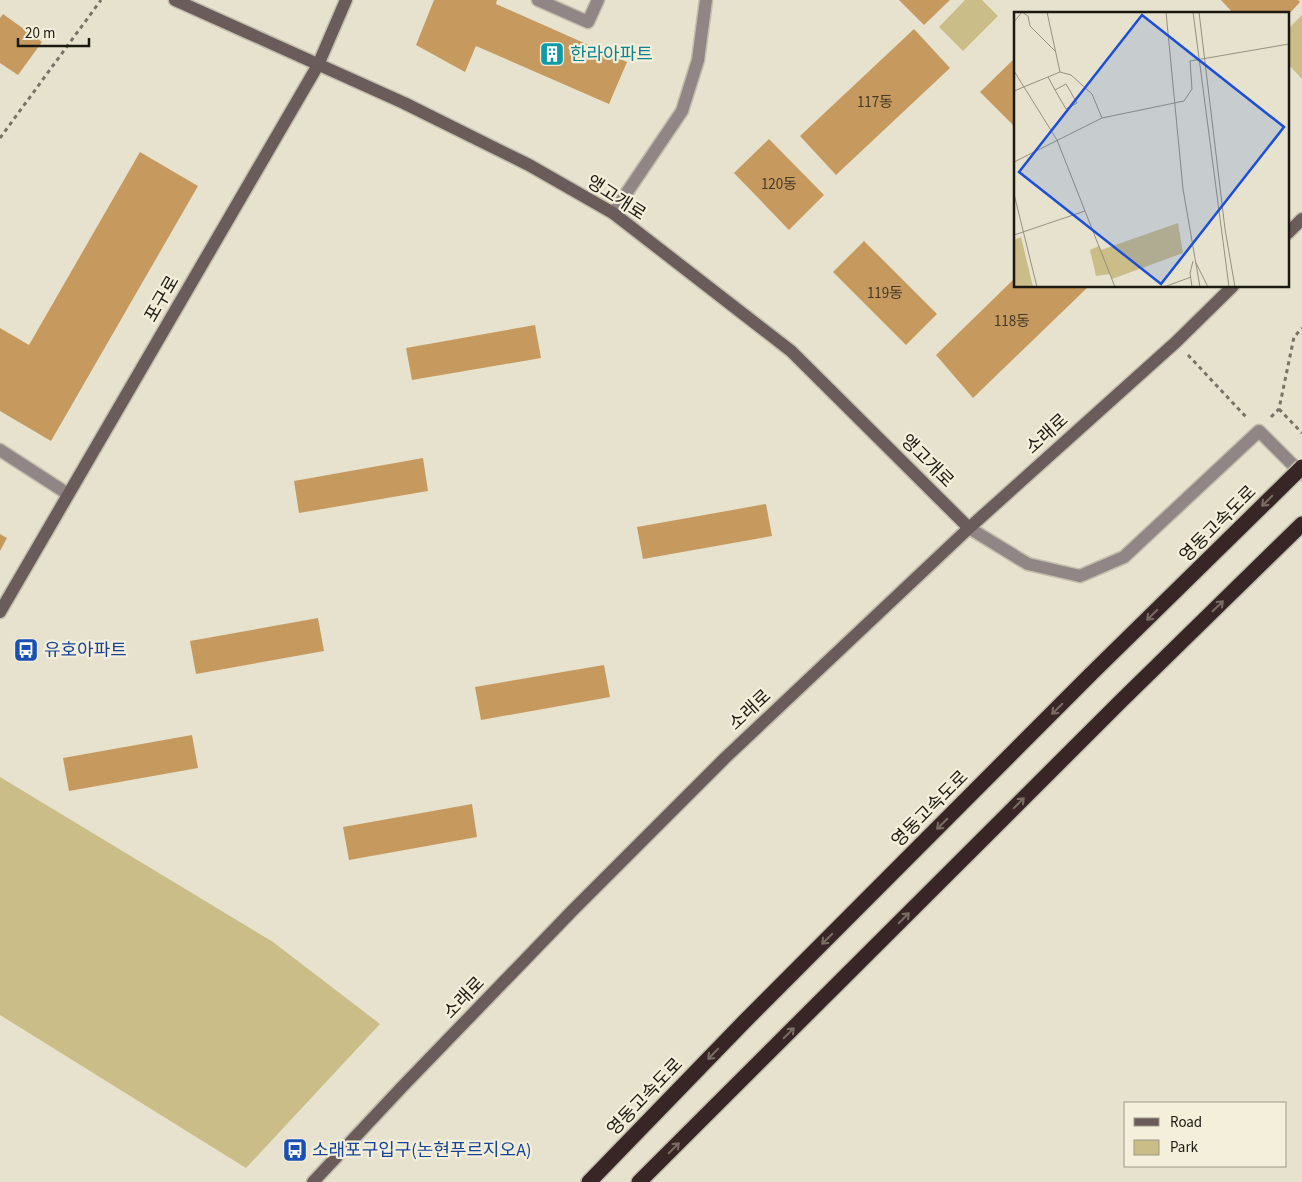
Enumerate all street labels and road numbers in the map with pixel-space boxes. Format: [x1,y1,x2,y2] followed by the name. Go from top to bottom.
[581,169,651,227] street label: 앵고개로
[139,271,185,327] street label: 포구로
[1020,408,1074,460] street label: 소래로
[895,429,959,493] street label: 앵고개로
[1174,480,1262,568] street label: 영동고속도로
[723,684,777,736] street label: 소래로
[886,765,974,853] street label: 영동고속도로
[438,971,490,1025] street label: 소래로
[601,1053,689,1141] street label: 영동고속도로

